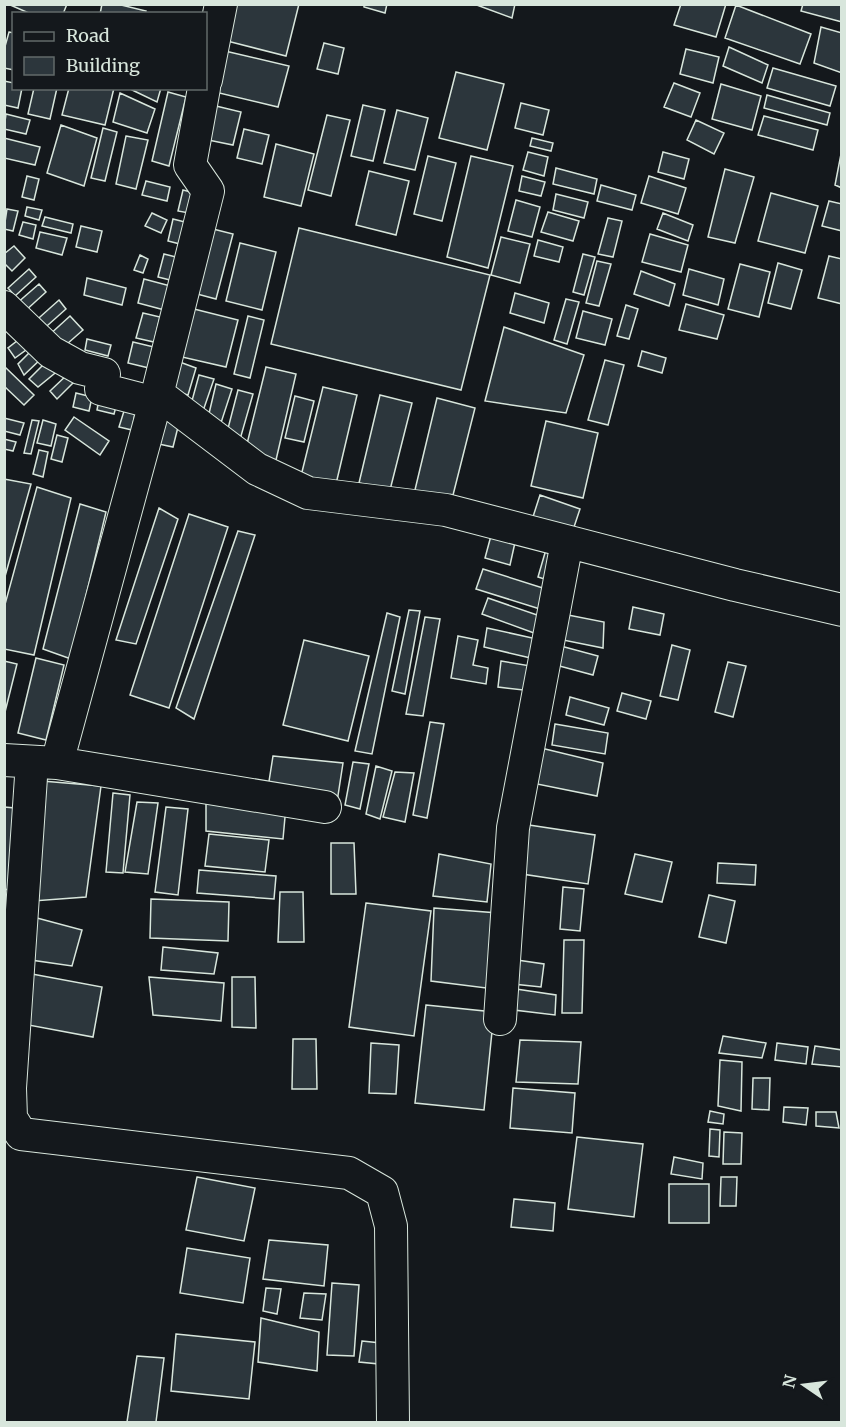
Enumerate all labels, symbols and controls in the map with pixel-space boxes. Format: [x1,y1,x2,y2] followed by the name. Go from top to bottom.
[12,12,207,90] legend
[66,24,110,47] text: Road
[66,54,140,77] text: Building
[774,1355,834,1415] north arrow
[778,1372,801,1390] text: N

